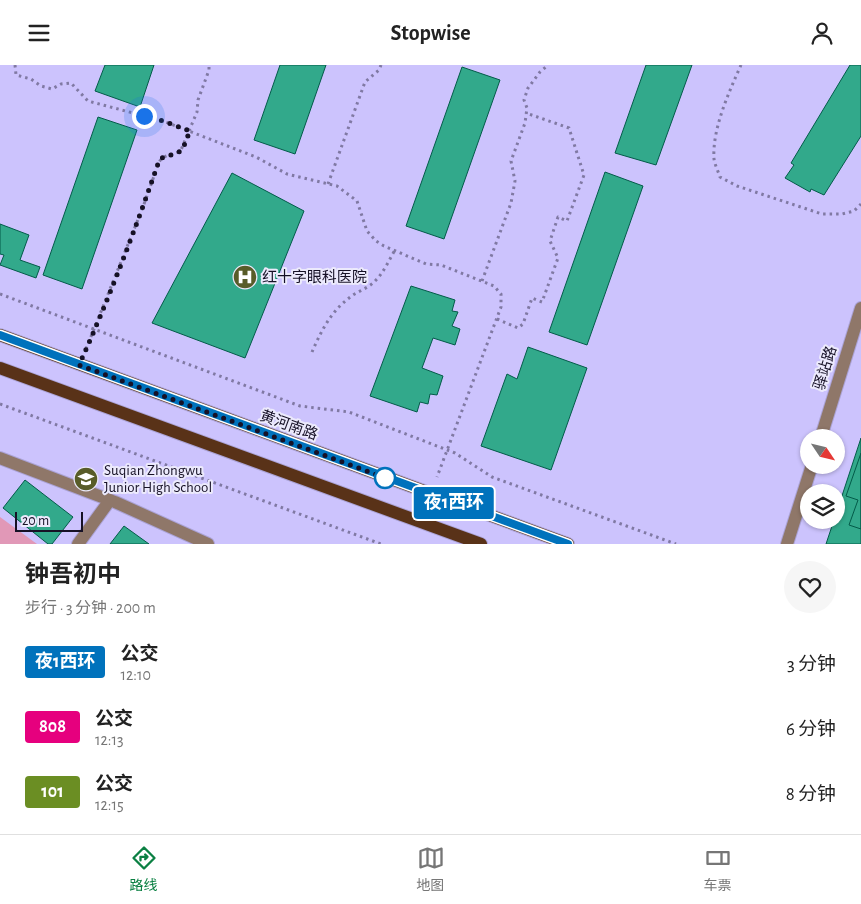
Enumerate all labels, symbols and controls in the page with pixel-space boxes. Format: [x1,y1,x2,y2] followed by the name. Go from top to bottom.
[25,19,53,47] icon: menu
[808,19,836,47] icon: person
[390,22,471,44] text: Stopwise
[132,104,157,129] your location
[232,264,258,290] hospital icon: 红十字眼科医院
[262,269,367,285] place label: 红十字眼科医院
[811,344,839,392] street label: 驿站路
[258,407,320,443] street label: 黄河南路
[800,429,845,474] north arrow
[800,429,845,529] map controls
[104,463,212,495] place label: Suqian Zhongwu Junior High School
[73,466,99,492] school or university icon: Suqian Zhongwu Junior High School
[374,467,396,489] unlabelled marker
[800,484,845,529] button: layers
[419,487,489,519] line badge: 夜1西环
[424,494,484,512] text: 夜1西环
[15,509,82,532] scale bar
[22,514,49,528] text: 20 m
[784,561,836,613] button: heart
[25,563,121,587] text: 钟吾初中
[25,600,156,616] text: 步行 · 3 分钟 · 200 m
[120,645,159,664] text: 公交
[35,653,95,671] text: 夜1西环
[787,655,836,674] text: 3 分钟
[120,667,151,683] text: 12:10
[95,710,133,729] text: 公交
[39,718,66,736] text: 808
[786,720,836,739] text: 6 分钟
[95,732,124,748] text: 12:13
[95,775,133,794] text: 公交
[41,783,64,801] text: 101
[786,785,836,804] text: 8 分钟
[95,797,124,813] text: 12:15
[130,844,158,895] tab: 路线
[417,844,445,895] tab: 地图
[704,844,732,895] tab: 车票

